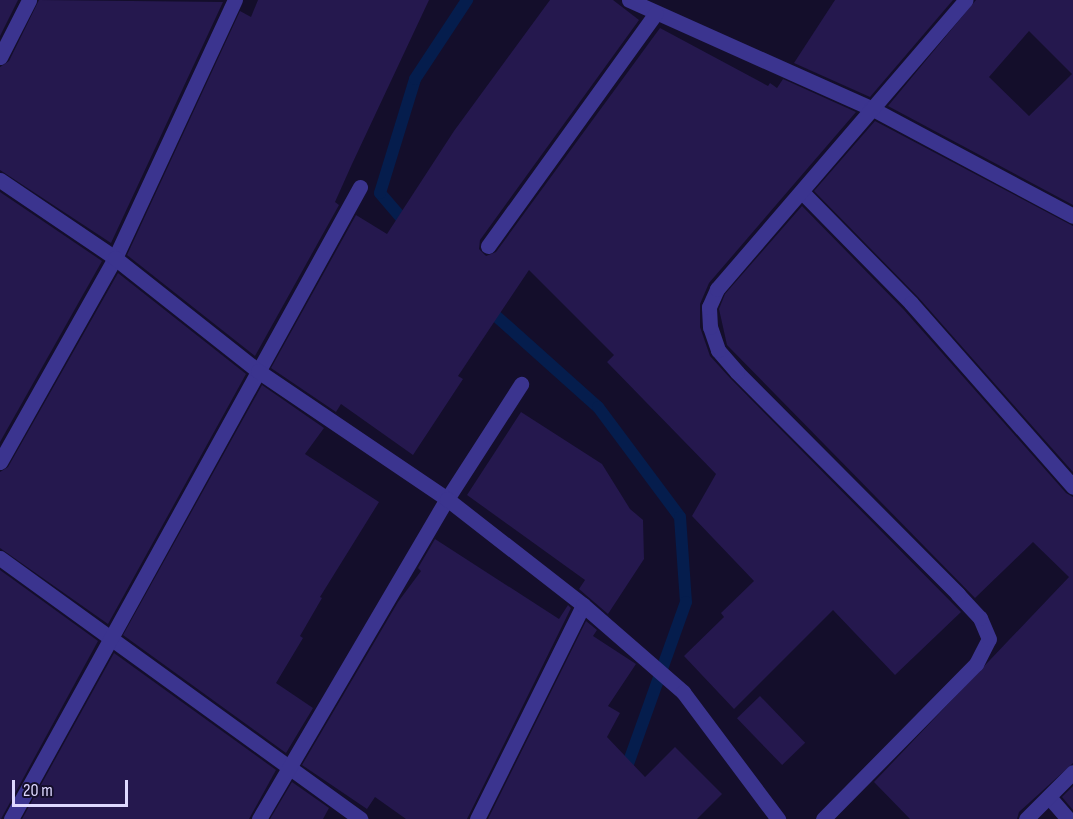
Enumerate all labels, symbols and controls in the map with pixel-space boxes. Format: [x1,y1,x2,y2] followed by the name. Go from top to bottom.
[15,768,130,806] scale bar
[23,780,53,801] text: 20 m

